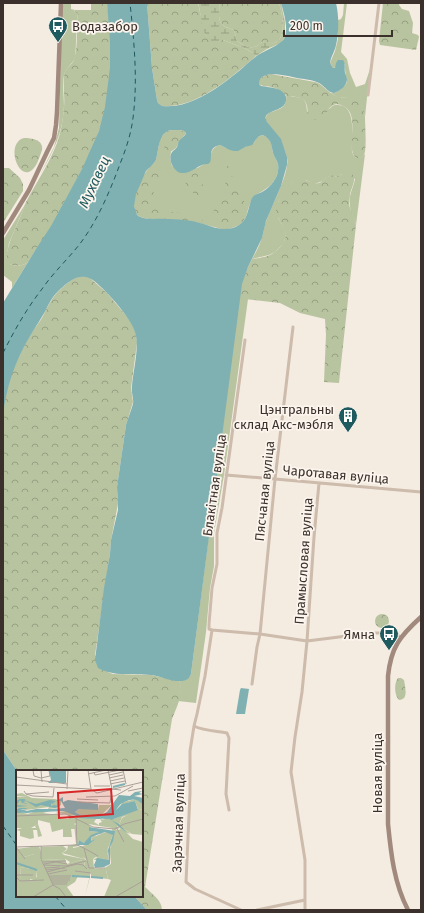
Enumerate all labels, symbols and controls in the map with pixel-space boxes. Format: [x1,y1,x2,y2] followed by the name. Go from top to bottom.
[284,12,392,38] scale bar
[47,15,69,43] bus stop icon: Водазабор
[72,19,138,34] place label: Водазабор
[290,19,323,33] text: 200 m
[75,154,114,211] water label: Мухавец
[234,402,334,432] place label: Цэнтральны склад Акс-мэбля
[337,405,359,433] building icon: Цэнтральны склад Акс-мэбля
[200,433,229,537] street label: Блакітная вуліца
[252,440,277,542] street label: Пясчаная вуліца
[282,462,390,487] street label: Чаротавая вуліца
[292,497,315,625] street label: Прамысловая вуліца
[378,623,400,651] bus stop icon: Ямна
[344,627,375,642] place label: Ямна
[370,733,385,813] street label: Новая вуліца
[16,770,143,897] inset map
[169,773,188,873] street label: Зарэчная вуліца

